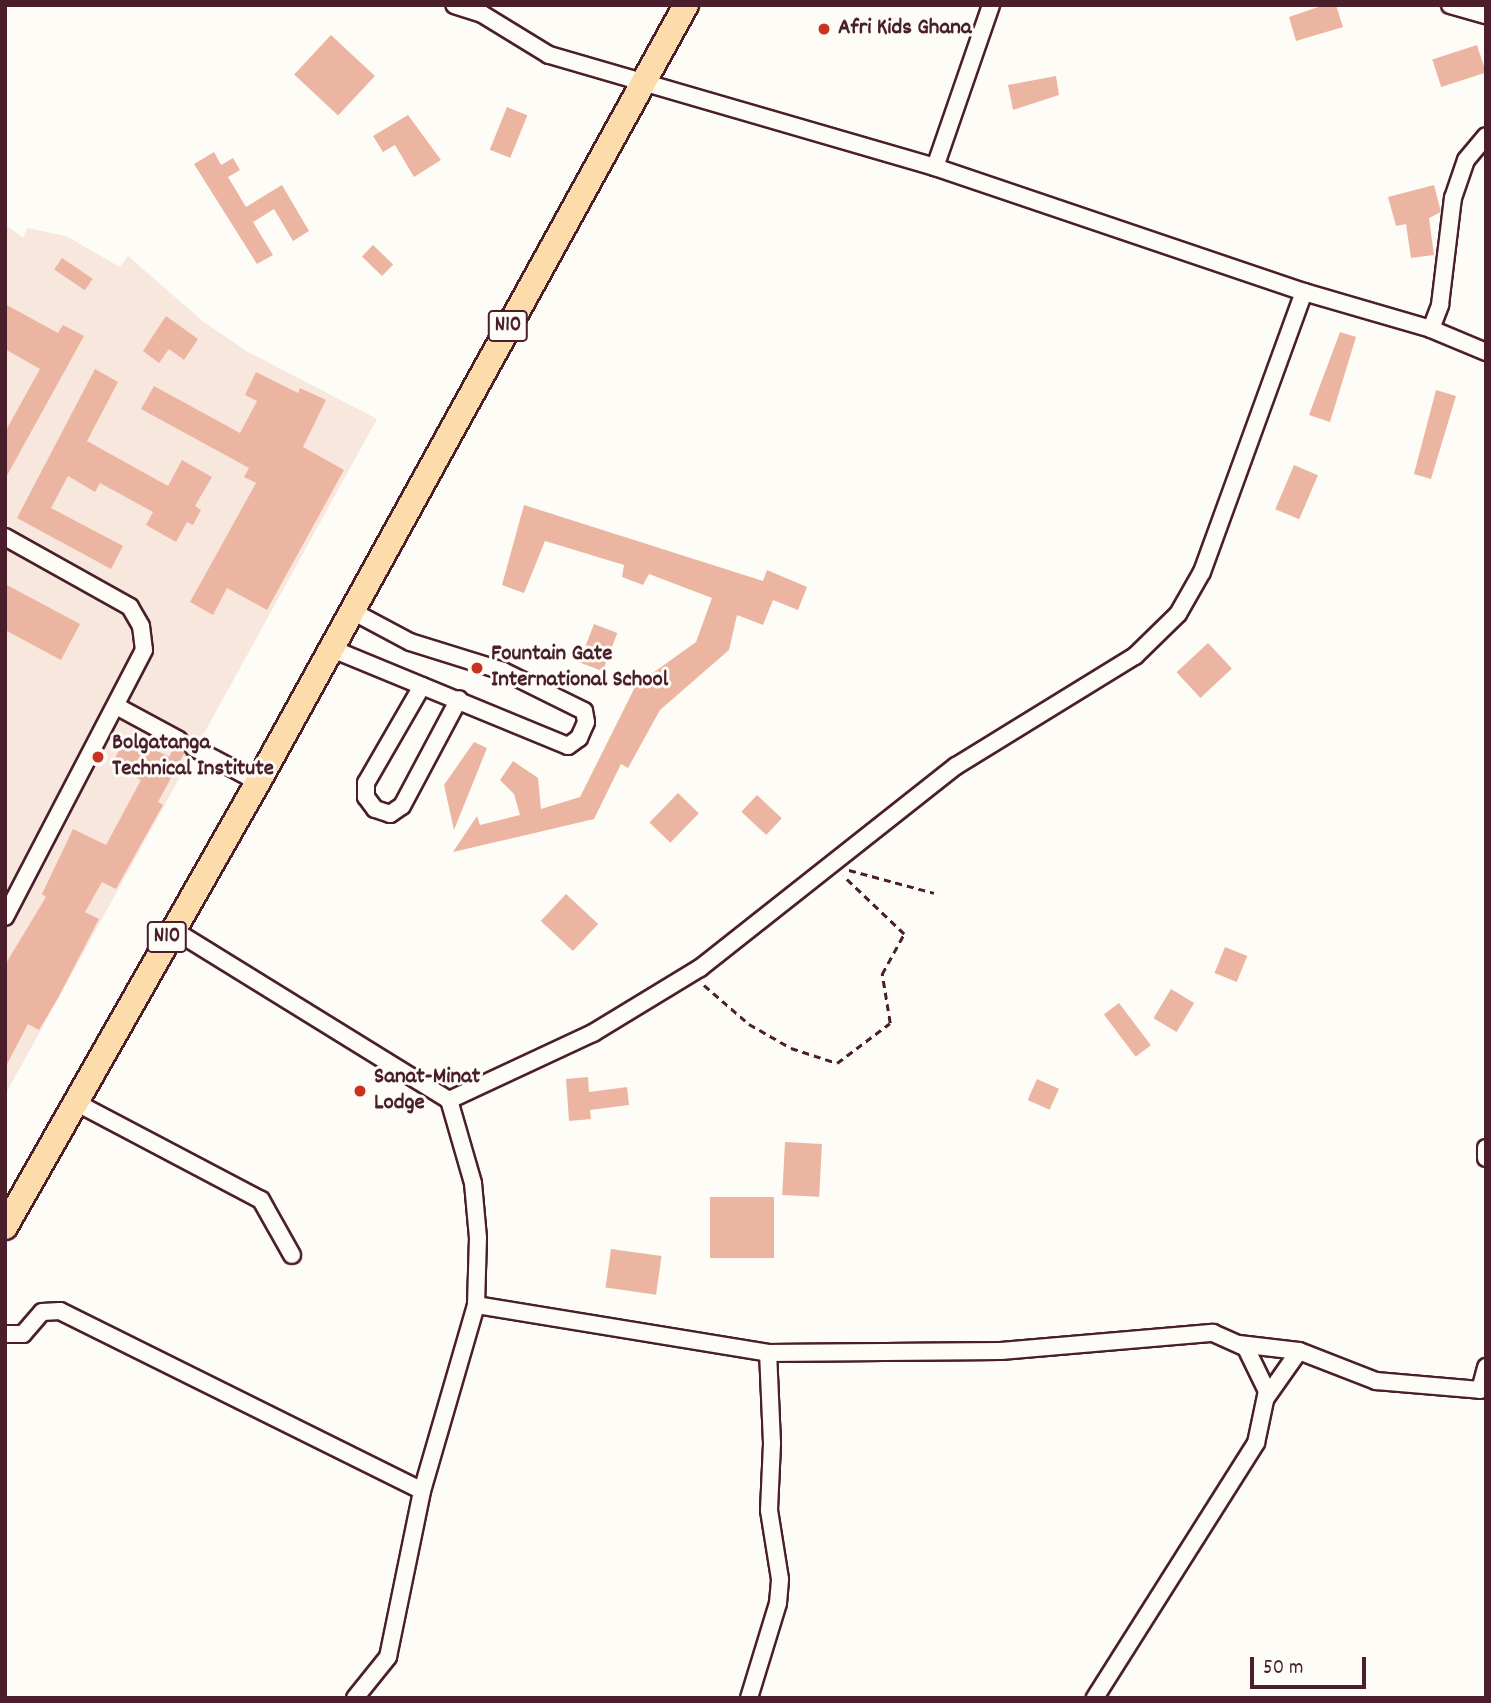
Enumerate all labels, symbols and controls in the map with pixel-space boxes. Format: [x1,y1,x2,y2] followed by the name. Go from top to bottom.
[838,15,972,43] place label: Afri Kids Ghana
[816,21,832,37] marker: Afri Kids Ghana
[487,308,529,344] road number: N10
[491,641,668,695] place label: Fountain Gate International School
[469,660,485,676] marker: Fountain Gate International School
[112,730,274,784] place label: Bolgatanga Technical Institute
[90,749,106,765] marker: Bolgatanga Technical Institute
[146,920,188,954] road number: N10
[374,1064,480,1118] place label: Sanat-Minat Lodge
[352,1083,368,1099] marker: Sanat-Minat Lodge
[1253,1644,1368,1688] scale bar
[1263,1654,1303,1684] text: 50 m

